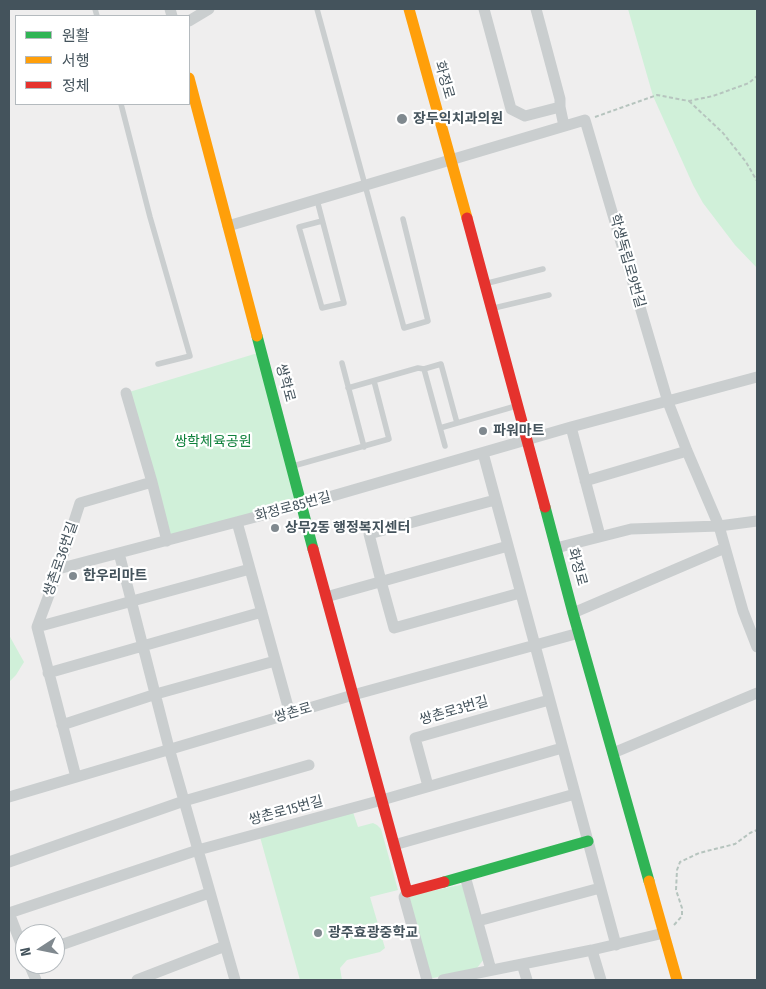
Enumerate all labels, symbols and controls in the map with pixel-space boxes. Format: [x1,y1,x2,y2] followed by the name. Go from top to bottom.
[15,15,190,105] legend
[62,27,90,45] text: 원활
[62,52,90,70] text: 서행
[431,59,457,101] street label: 화정로
[62,77,90,95] text: 정체
[413,111,503,127] place label: 장두익치과의원
[395,112,409,126] marker: 장두익치과의원
[606,212,648,310] street label: 학생독립로9번길
[272,362,298,404] street label: 쌍학로
[493,423,545,439] place label: 파워마트
[477,425,489,437] marker: 파워마트
[174,434,252,450] park label: 쌍학체육공원
[253,489,333,525] street label: 화정로85번길
[40,520,82,598] street label: 쌍촌로36번길
[285,520,410,536] place label: 상무2동 행정복지센터
[269,522,281,534] marker: 상무2동 행정복지센터
[564,546,590,588] street label: 화정로
[83,568,147,584] place label: 한우리마트
[67,570,79,582] marker: 한우리마트
[418,693,490,729] street label: 쌍촌로3번길
[272,700,314,726] street label: 쌍촌로
[247,793,325,829] street label: 쌍촌로15번길
[15,924,65,974] north arrow
[328,925,418,941] place label: 광주효광중학교
[312,927,324,939] marker: 광주효광중학교
[17,946,35,958] text: N

